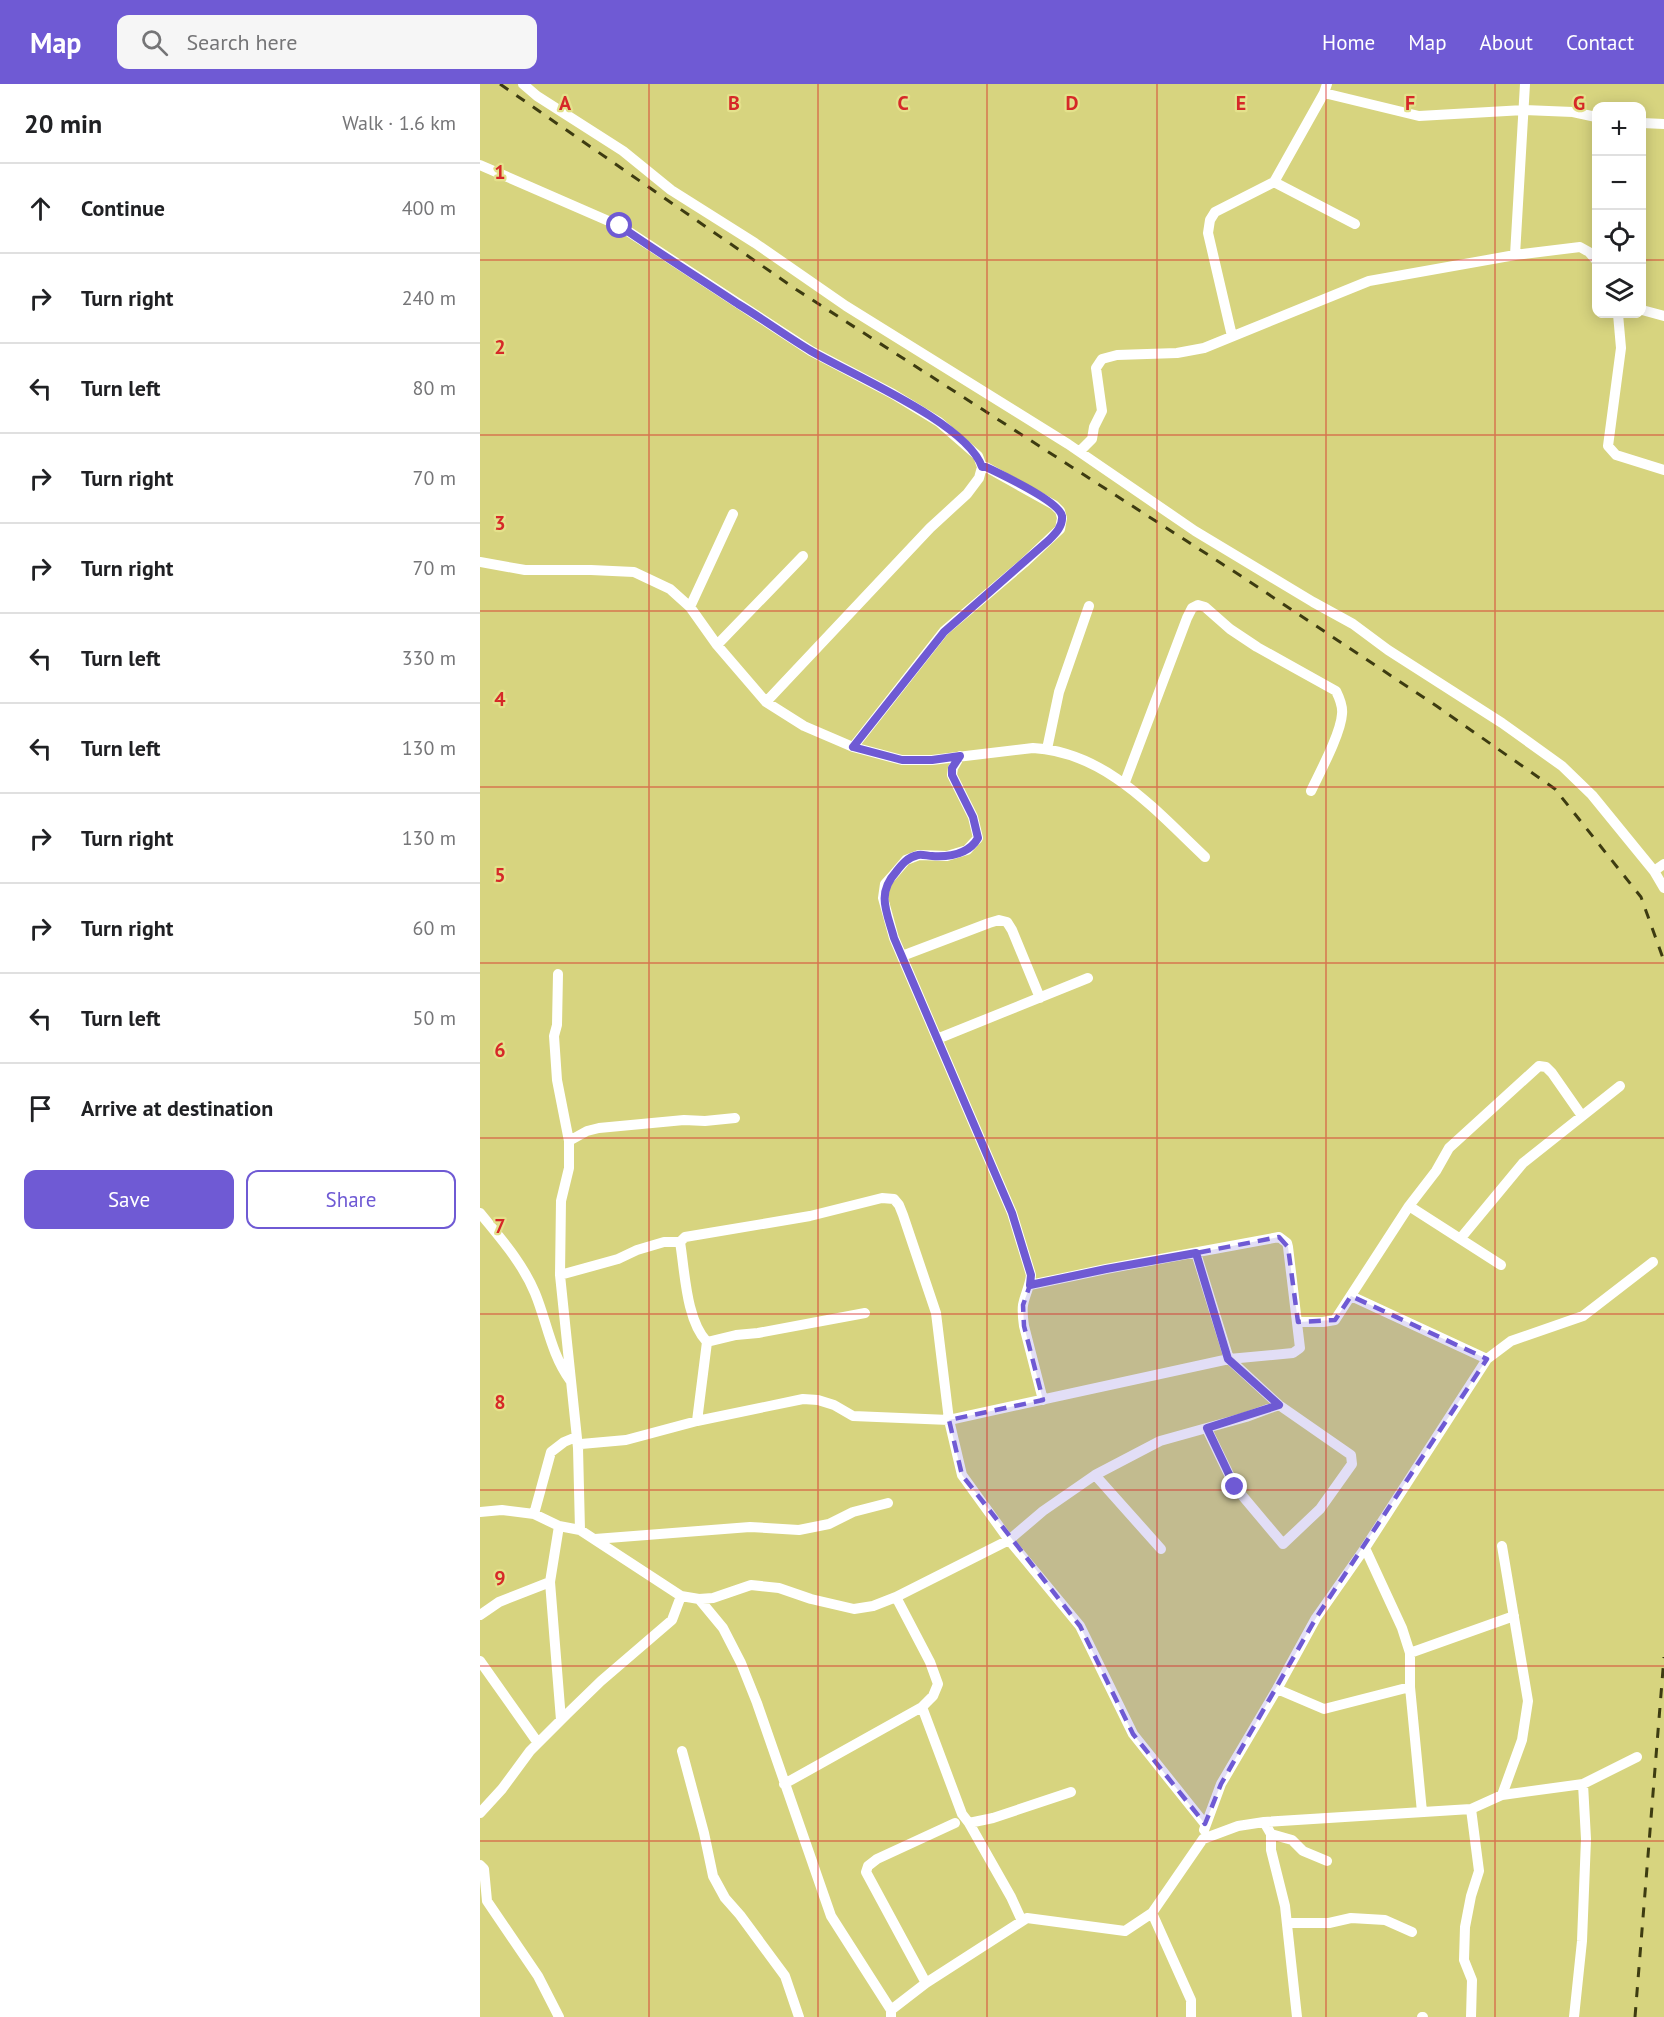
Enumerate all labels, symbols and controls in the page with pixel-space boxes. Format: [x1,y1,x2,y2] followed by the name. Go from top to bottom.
[117,15,537,69] search box
[30,24,81,61] text: Map
[138,26,171,59] icon: search
[186,28,297,56] text: Search here
[1322,29,1375,56] text: Home
[1408,29,1447,56] text: Map
[1480,29,1533,56] text: About
[1566,29,1634,56] text: Contact
[559,90,572,116] text: A
[728,90,740,116] text: B
[897,90,909,116] text: C
[1066,90,1079,116] text: D
[1236,90,1246,116] text: E
[1405,90,1415,116] text: F
[1573,90,1585,116] text: G
[1592,102,1646,318] map controls
[1592,102,1646,156] button: +
[24,107,102,140] text: 20 min
[342,110,456,136] text: Walk · 1.6 km
[1592,156,1646,210] button: −
[494,159,506,185] text: 1
[24,192,57,225] icon: ahead
[81,194,165,222] text: Continue
[402,195,456,221] text: 400 m
[1592,210,1646,264] button: locate
[606,212,632,238] route start
[1592,264,1646,318] button: layers
[24,282,57,315] icon: right
[81,284,173,312] text: Turn right
[402,285,456,311] text: 240 m
[494,334,506,360] text: 2
[24,372,57,405] icon: left
[81,374,161,402] text: Turn left
[413,375,456,401] text: 80 m
[24,462,57,495] icon: right
[81,464,173,492] text: Turn right
[413,465,456,491] text: 70 m
[494,510,506,536] text: 3
[24,552,57,585] icon: right
[81,554,173,582] text: Turn right
[413,555,456,581] text: 70 m
[24,642,57,675] icon: left
[81,644,161,672] text: Turn left
[402,645,456,671] text: 330 m
[494,686,506,712] text: 4
[24,732,57,765] icon: left
[81,734,161,762] text: Turn left
[402,735,456,761] text: 130 m
[24,822,57,855] icon: right
[81,824,173,852] text: Turn right
[402,825,456,851] text: 130 m
[494,862,506,888] text: 5
[24,912,57,945] icon: right
[81,914,173,942] text: Turn right
[413,915,456,941] text: 60 m
[24,1002,57,1035] icon: left
[81,1004,161,1032] text: Turn left
[413,1005,456,1031] text: 50 m
[494,1037,506,1063] text: 6
[24,1092,57,1125] icon: arrive
[81,1094,273,1122] text: Arrive at destination
[24,1170,234,1229] button: Save
[246,1170,456,1229] button: Share
[494,1213,506,1239] text: 7
[494,1389,506,1415] text: 8
[1221,1473,1247,1499] route end
[494,1565,506,1591] text: 9

